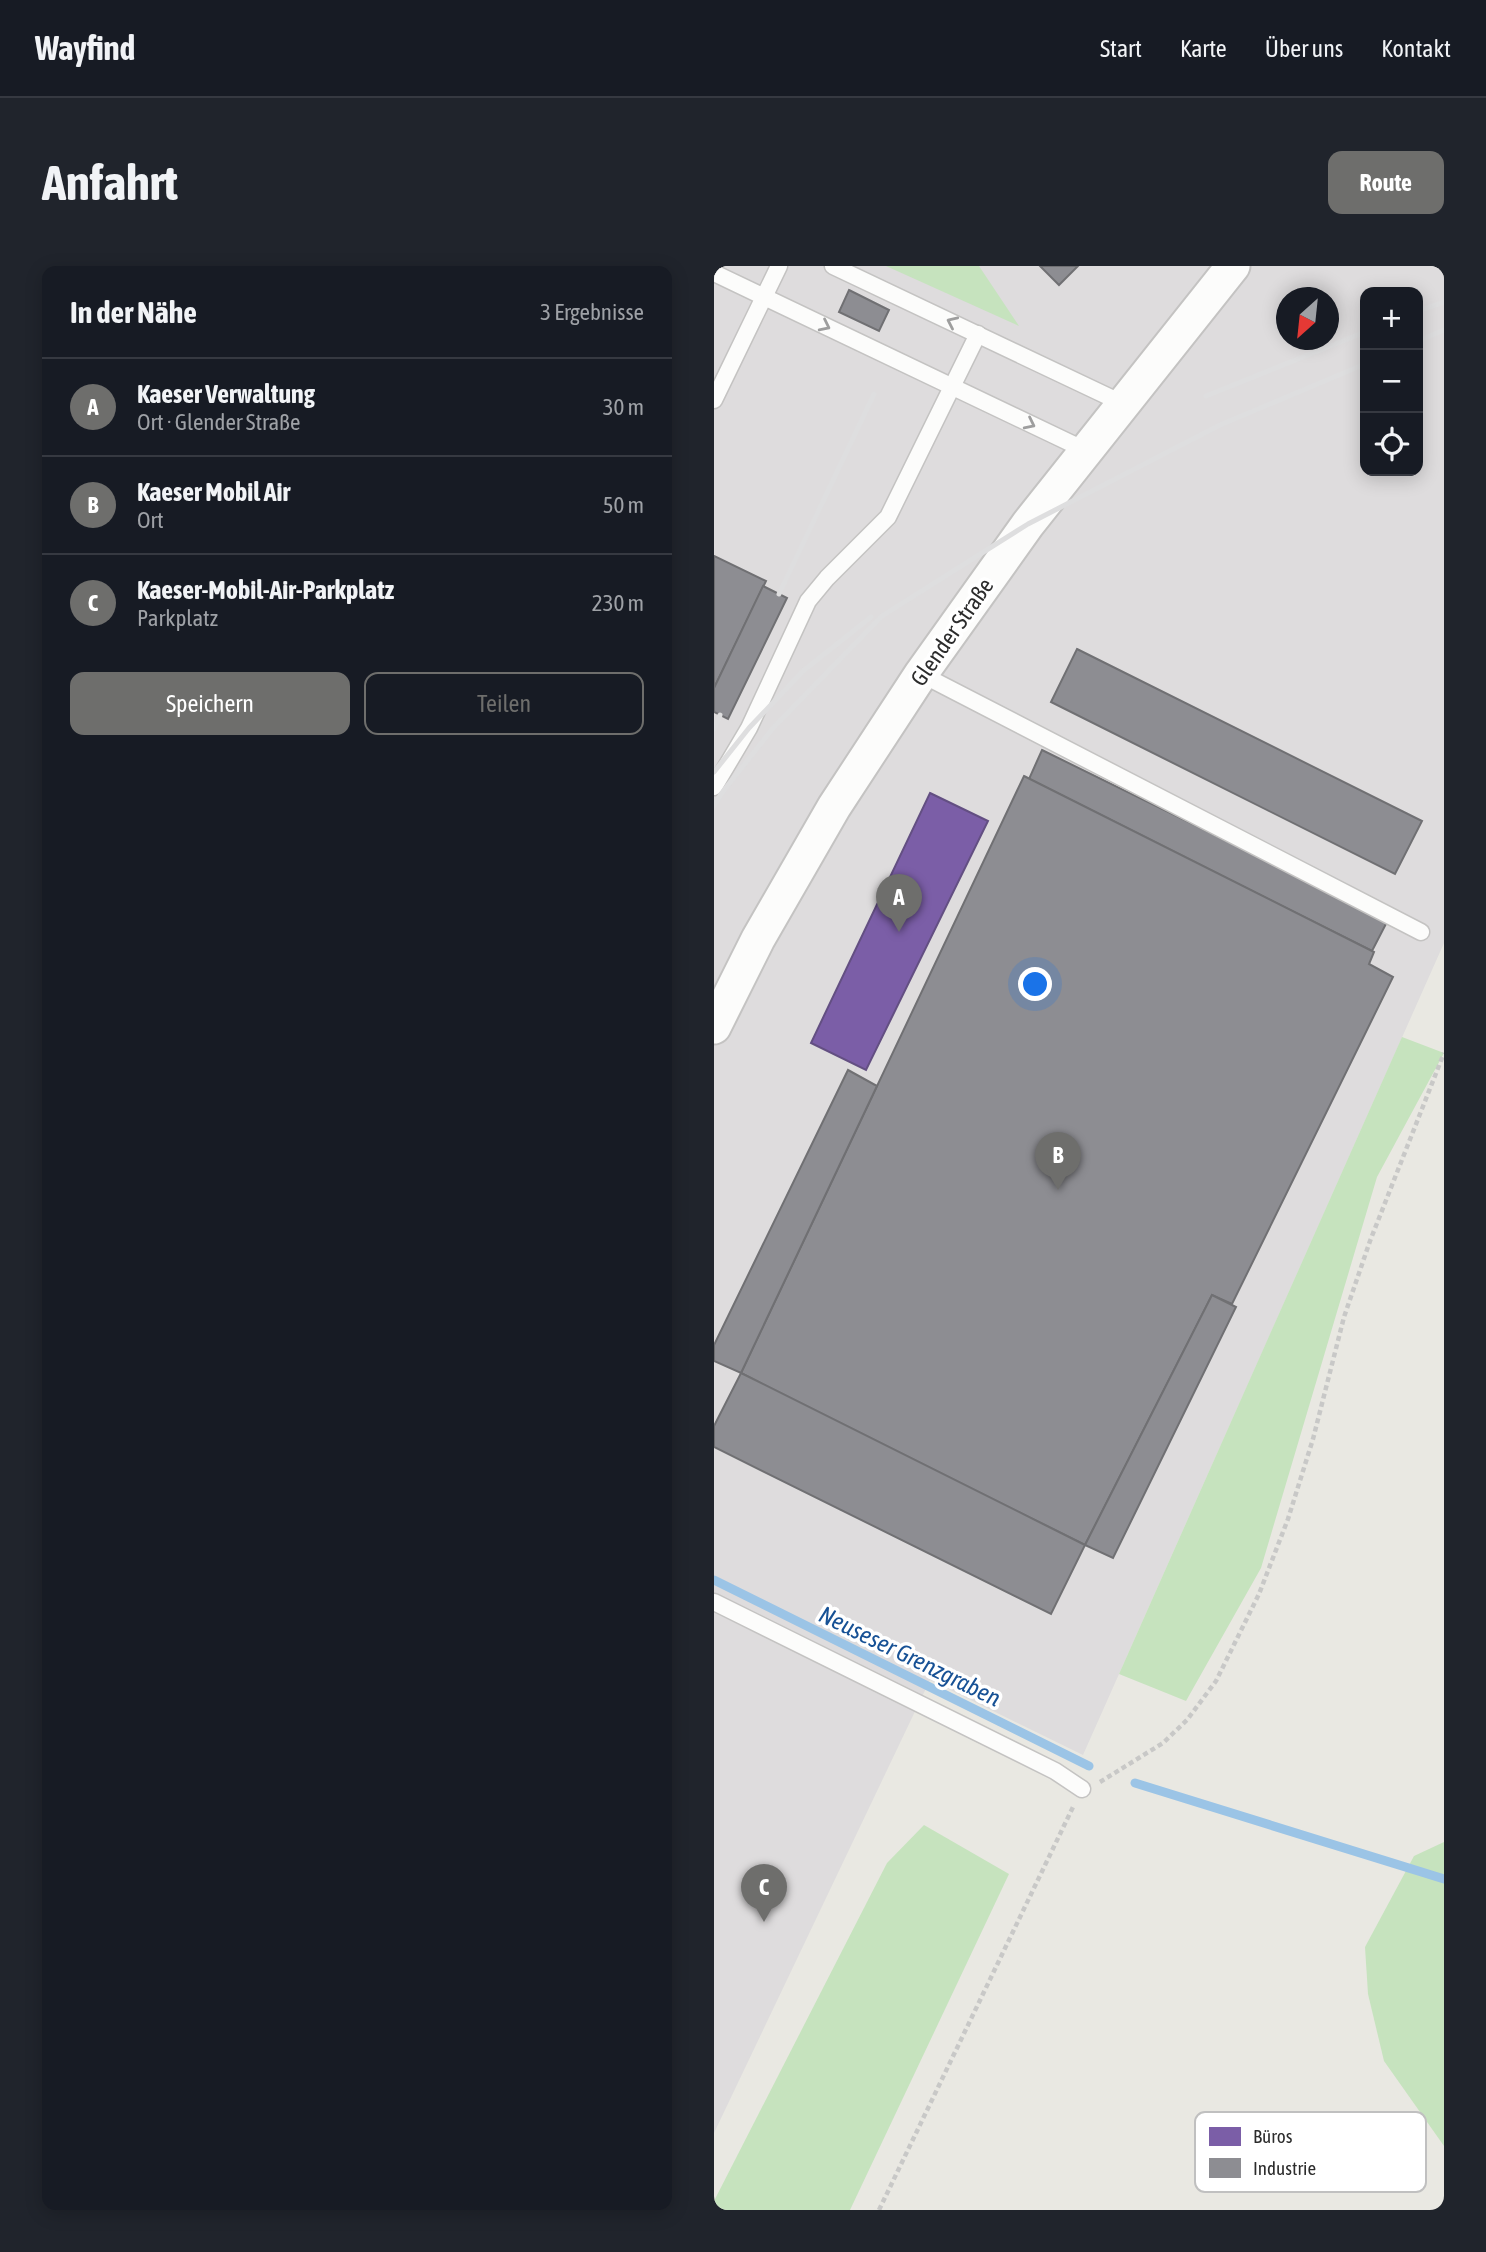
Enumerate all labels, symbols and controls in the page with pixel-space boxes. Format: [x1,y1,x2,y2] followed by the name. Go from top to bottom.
[35,29,135,67] text: Wayfind
[1100,35,1142,62] text: Start
[1180,35,1227,62] text: Karte
[1265,35,1343,62] text: Über uns
[1381,35,1451,62] text: Kontakt
[1328,151,1444,214] button: Route
[42,154,178,210] text: Anfahrt
[1276,287,1339,350] north arrow
[1360,287,1423,476] map controls
[1360,287,1423,350] button: +
[70,295,197,329] text: In der Nähe
[540,299,644,325] text: 3 Ergebnisse
[947,316,959,330] one-way arrow
[818,318,830,332] one-way arrow
[1360,350,1423,413] button: −
[137,379,315,409] text: Kaeser Verwaltung
[87,394,99,420] text: A
[603,394,644,420] text: 30 m
[137,409,300,435] text: Ort · Glender Straße
[1360,413,1423,476] button: locate
[1023,416,1035,430] one-way arrow
[137,477,290,507] text: Kaeser Mobil Air
[88,492,98,518] text: B
[603,492,644,518] text: 50 m
[137,507,164,533] text: Ort
[905,573,999,691] street label: Glender Straße
[137,575,394,605] text: Kaeser-Mobil-Air-Parkplatz
[88,590,98,616] text: C
[592,590,644,616] text: 230 m
[137,605,218,631] text: Parkplatz
[70,672,350,735] button: Speichern
[364,672,644,735] button: Teilen
[876,874,922,932] pin: A
[1018,967,1052,1001] your location
[1035,1132,1081,1190] pin: B
[815,1600,1005,1712] water label: Neuseser Grenzgraben
[741,1864,787,1922] pin: C
[1195,2112,1426,2192] legend
[1253,2125,1293,2147] text: Büros
[1253,2157,1316,2179] text: Industrie

